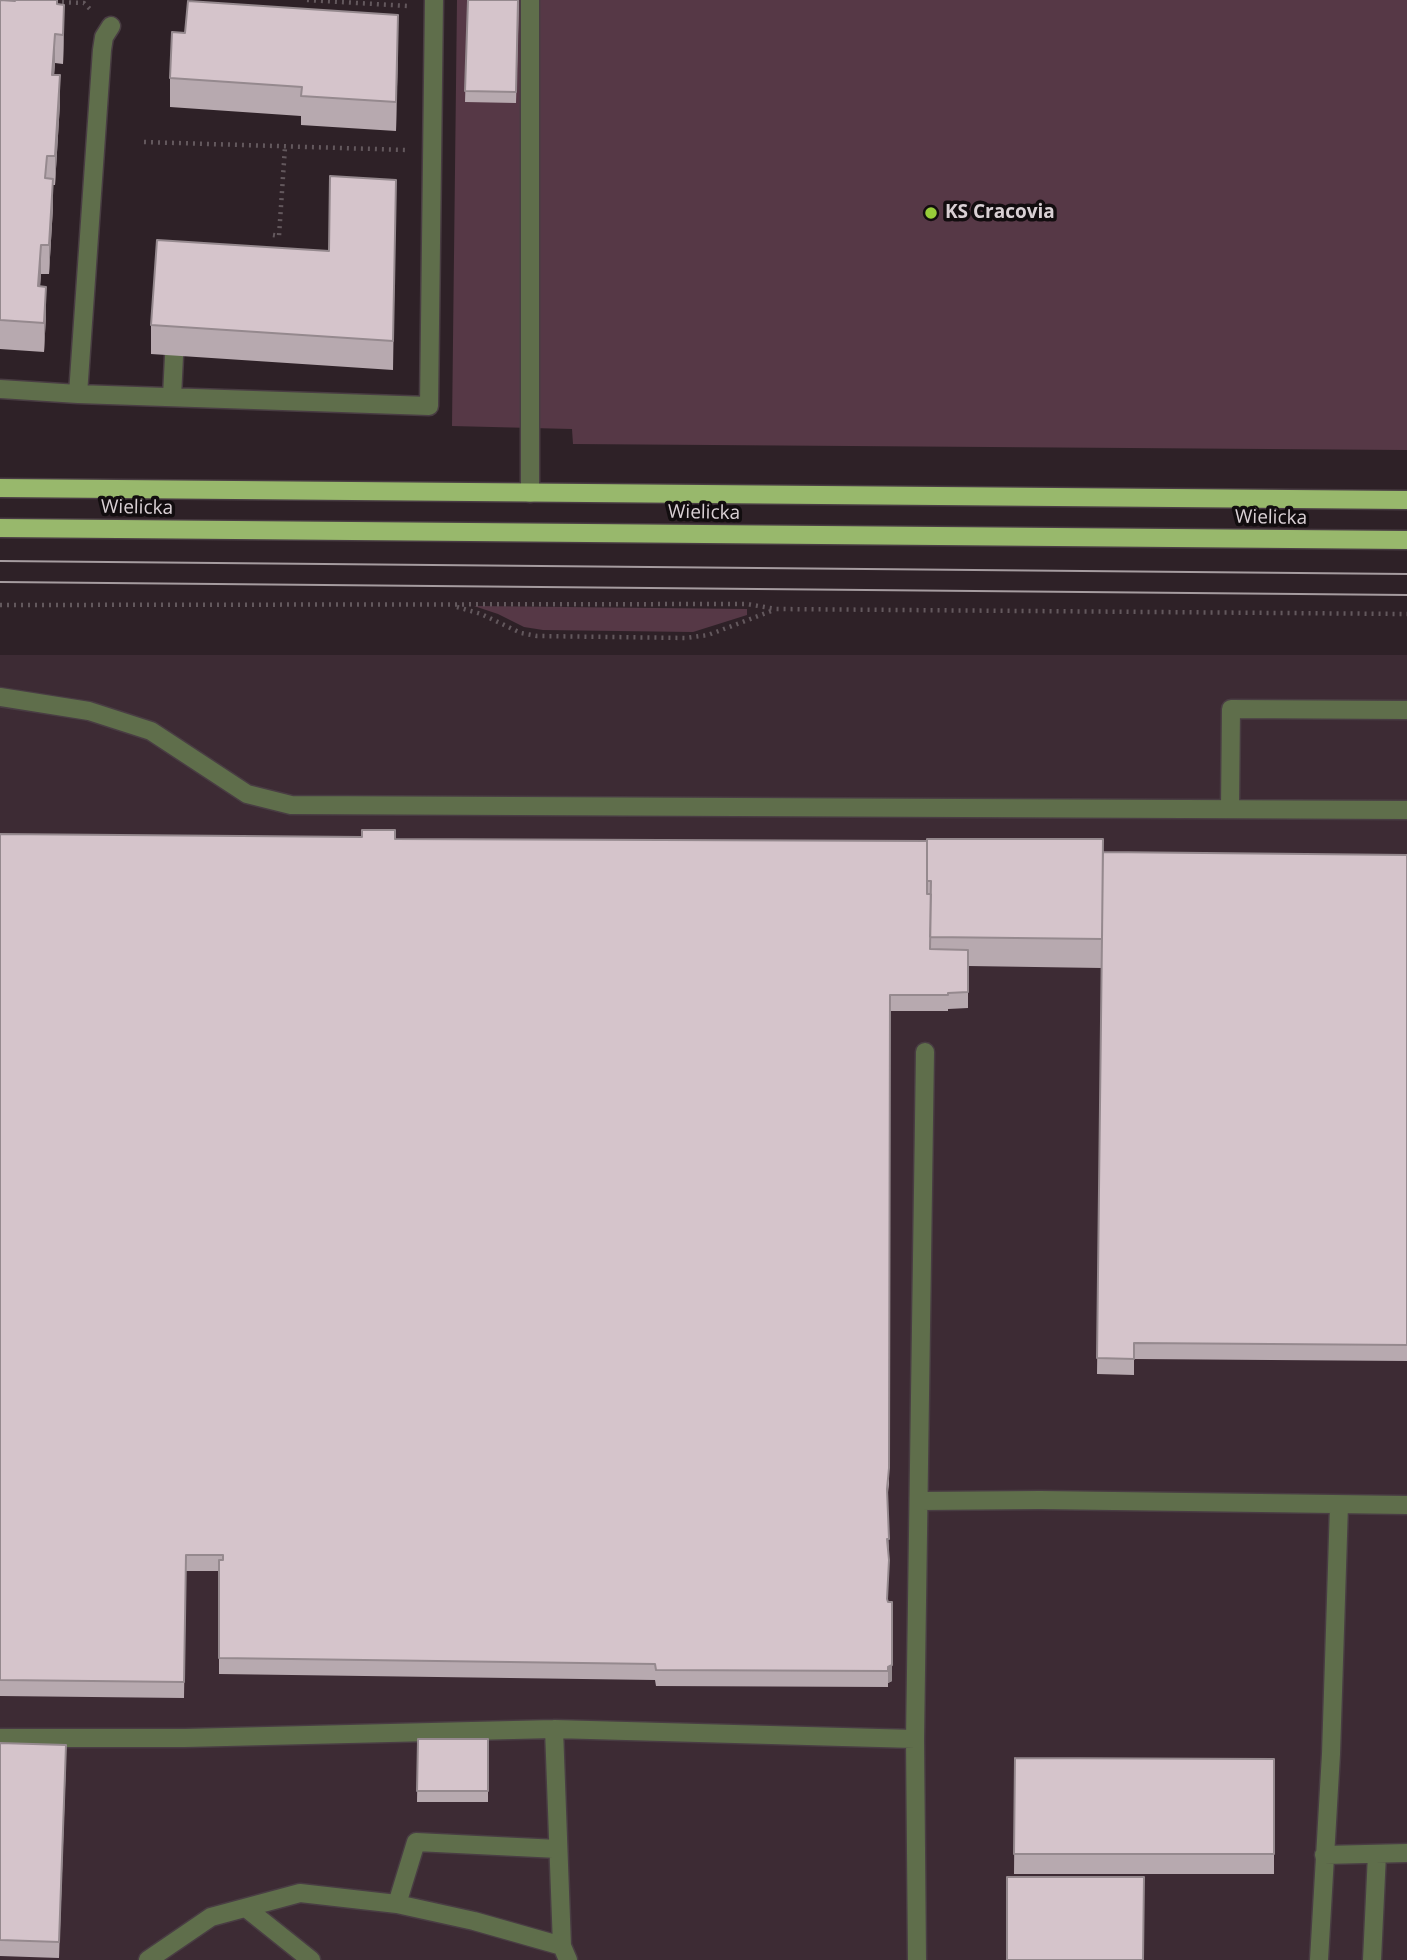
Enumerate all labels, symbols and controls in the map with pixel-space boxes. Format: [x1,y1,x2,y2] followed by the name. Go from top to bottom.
[945,202,1055,224] place label: KS Cracovia
[923,205,939,221] marker: KS Cracovia
[101,496,173,520] street label: Wielicka
[668,501,740,525] street label: Wielicka
[1235,506,1307,530] street label: Wielicka

